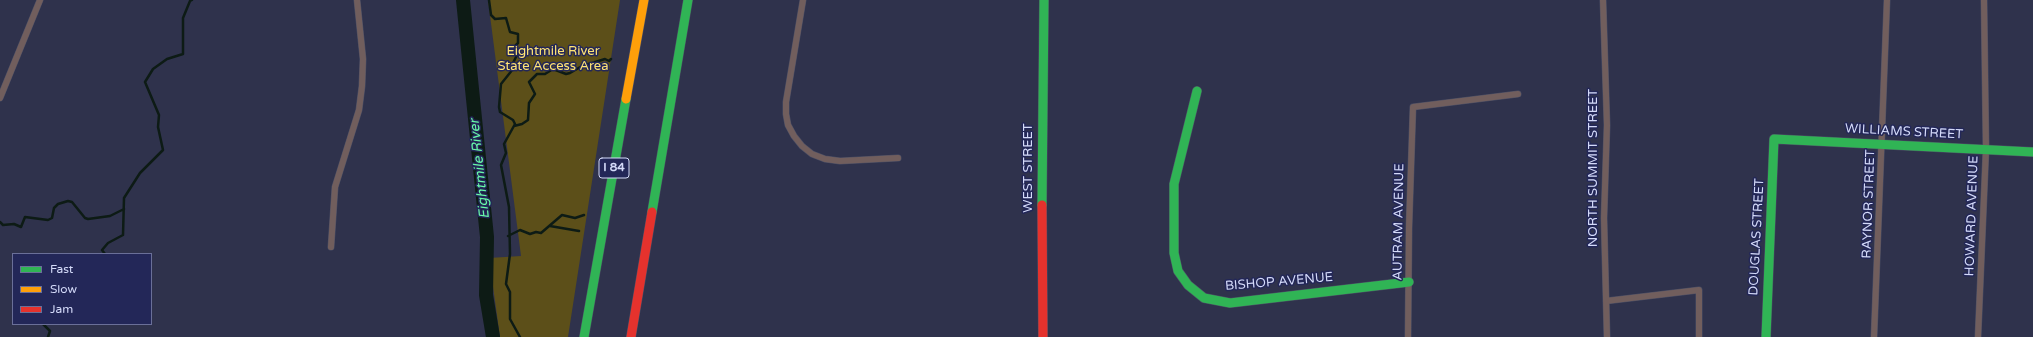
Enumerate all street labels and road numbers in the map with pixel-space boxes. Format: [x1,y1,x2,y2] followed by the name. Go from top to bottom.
[1586,89,1602,247] street label: NORTH SUMMIT STREET
[1844,121,1964,143] street label: WILLIAMS STREET
[1021,123,1037,213] street label: WEST STREET
[1859,149,1879,259] street label: RAYNOR STREET
[1962,155,1982,277] street label: HOWARD AVENUE
[599,158,629,178] road number: I 84
[1390,163,1408,281] street label: AUTRAM AVENUE
[1746,178,1768,296] street label: DOUGLAS STREET
[1224,270,1334,294] street label: BISHOP AVENUE

